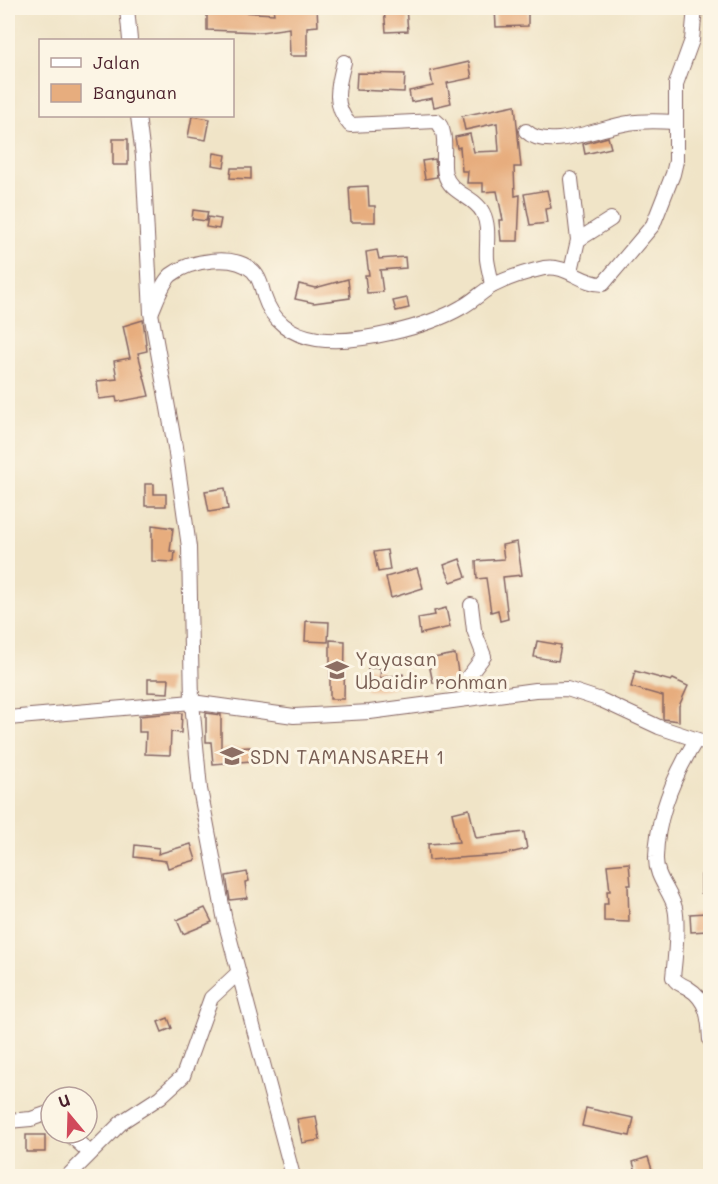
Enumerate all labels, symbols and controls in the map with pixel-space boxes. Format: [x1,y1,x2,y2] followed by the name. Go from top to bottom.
[39,39,234,117] legend
[93,50,140,74] text: Jalan
[93,80,177,104] text: Bangunan
[355,645,508,694] place label: Yayasan Ubaidir rohman
[324,657,350,683] school or university icon: Yayasan Ubaidir rohman
[219,743,245,769] school or university icon: SDN TAMANSAREH 1
[250,743,445,769] place label: SDN TAMANSAREH 1
[39,1085,99,1145] north arrow
[55,1089,73,1112] text: U

